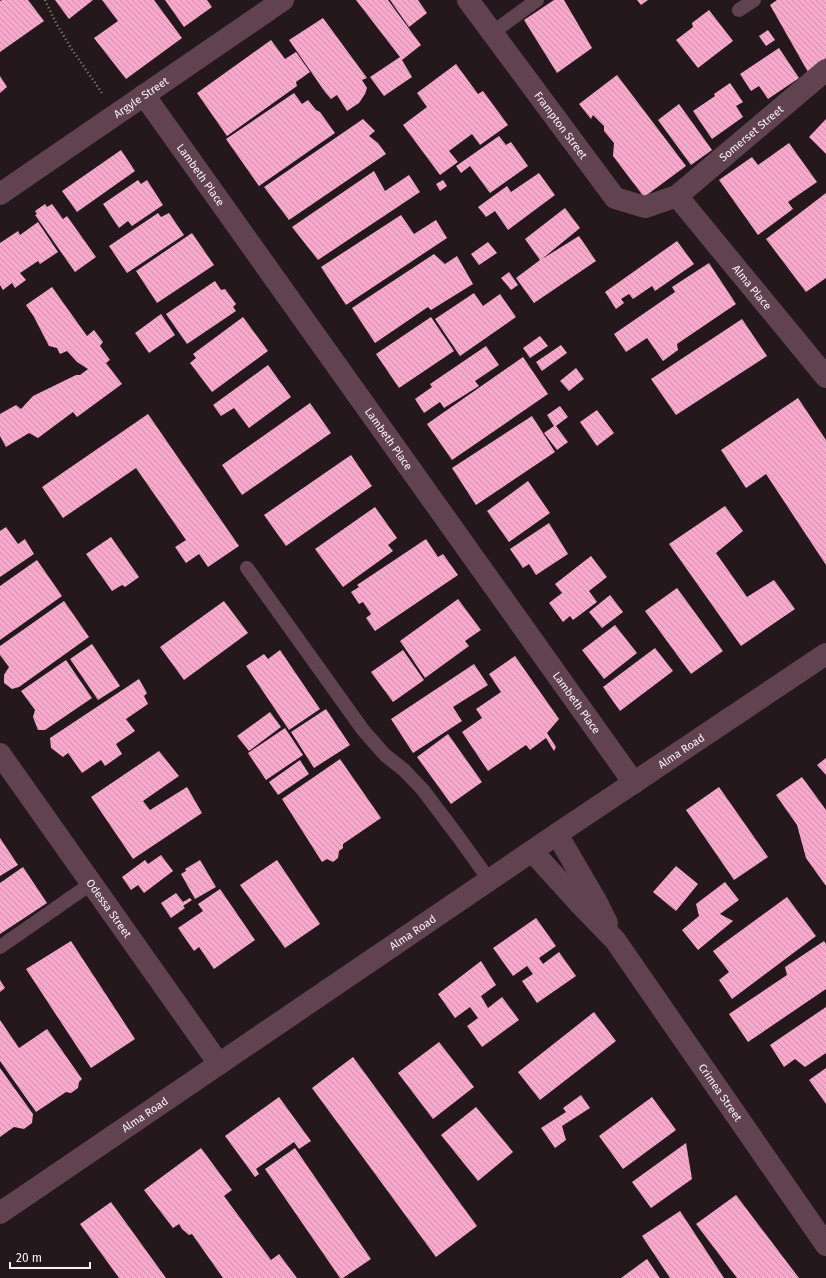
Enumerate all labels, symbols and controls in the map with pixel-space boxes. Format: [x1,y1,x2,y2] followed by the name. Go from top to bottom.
[111,74,171,121] street label: Argyle Street
[532,89,590,161] street label: Frampton Street
[717,102,786,164] street label: Somerset Street
[174,141,227,208] street label: Lambeth Place
[730,262,774,312] street label: Alma Place
[362,405,415,472] street label: Lambeth Place
[550,669,603,736] street label: Lambeth Place
[655,731,707,771] street label: Alma Road
[84,876,134,940] street label: Odessa Street
[387,912,438,953] street label: Alma Road
[696,1061,745,1124] street label: Crimea Street
[119,1094,170,1135] street label: Alma Road
[10,1244,90,1270] scale bar
[16,1251,42,1265] text: 20 m

